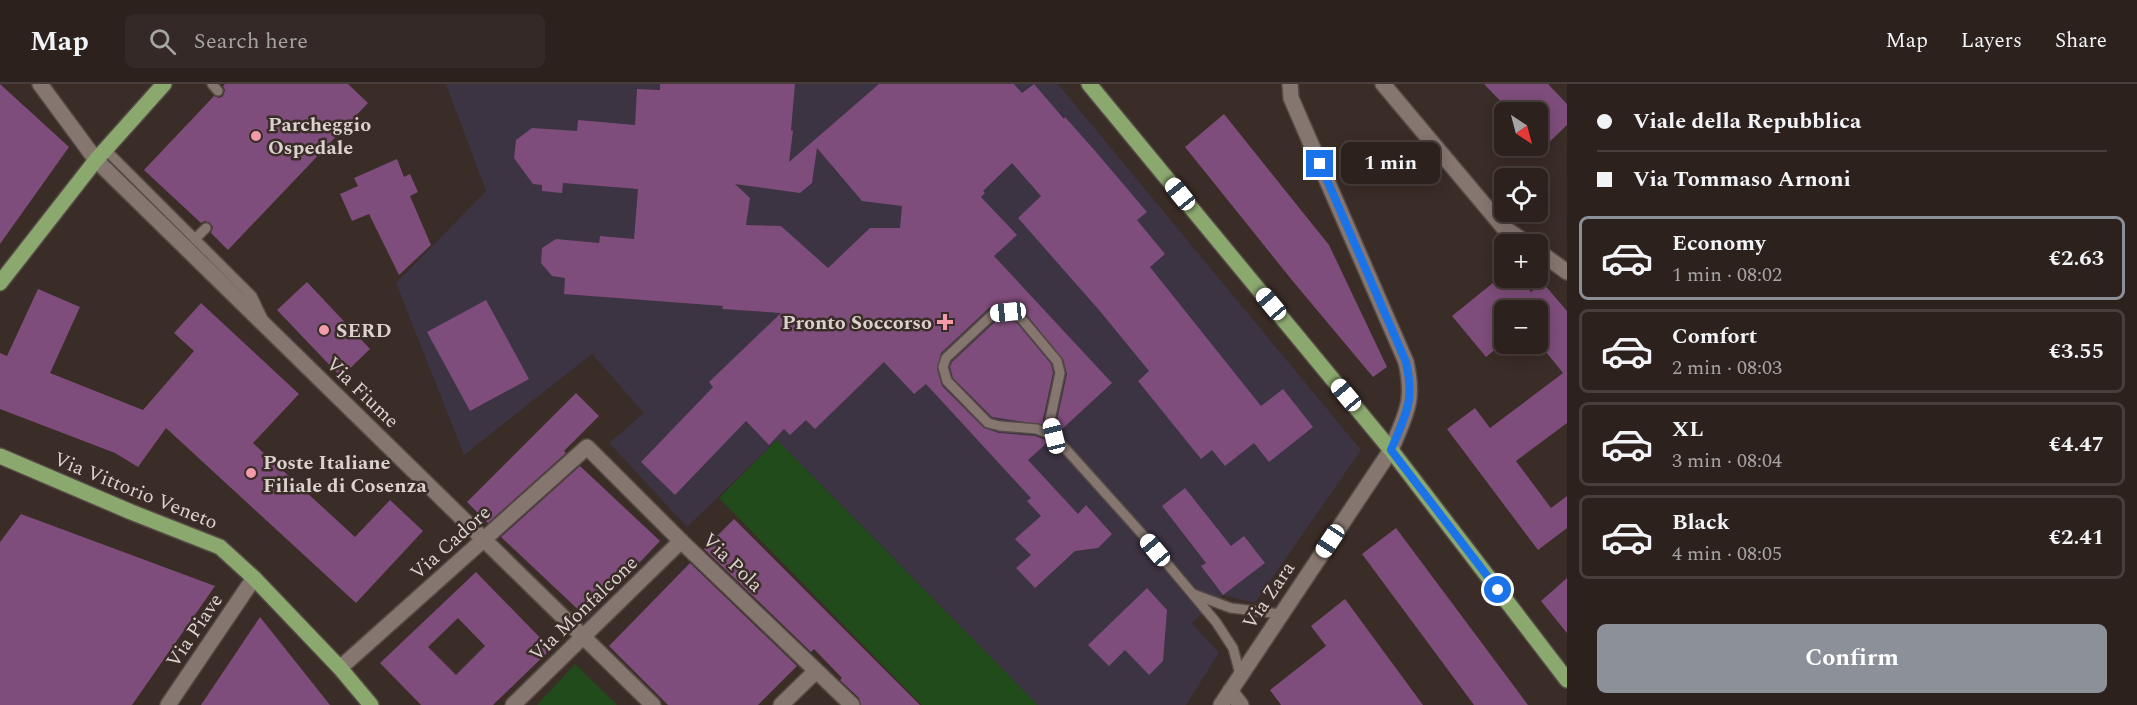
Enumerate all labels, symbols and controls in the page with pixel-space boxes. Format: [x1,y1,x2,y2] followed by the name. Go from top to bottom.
[125,14,545,68] search box
[30,20,89,63] text: Map
[146,25,179,58] icon: search
[194,25,308,58] text: Search here
[1886,25,1928,57] text: Map
[1961,25,2022,57] text: Layers
[2055,25,2107,57] text: Share
[1494,102,1548,156] north arrow
[1494,102,1548,354] map controls
[1633,105,1861,138] text: Viale della Repubblica
[268,110,371,163] place label: Parcheggio Ospedale
[249,129,263,143] marker: Parcheggio Ospedale
[1341,143,1440,185] callout: 1 min
[1364,148,1417,178] text: 1 min
[1306,150,1333,177] route end
[1633,163,1851,196] text: Via Tommaso Arnoni
[1494,168,1548,222] button: locate
[1162,174,1198,214] car
[1672,227,1765,260] text: Economy
[1600,231,1654,285] icon: car
[1494,234,1548,288] button: +
[2049,242,2104,275] text: €2.63
[1672,260,1782,290] text: 1 min · 08:02
[1253,284,1289,324] car
[1494,300,1548,354] button: −
[989,301,1027,323] car
[782,308,932,338] place label: Pronto Soccorso
[936,313,954,331] marker: Pronto Soccorso
[336,316,392,346] place label: SERD
[1672,320,1757,353] text: Comfort
[317,323,331,337] marker: SERD
[1600,324,1654,378] icon: car
[2049,335,2104,368] text: €3.55
[319,350,406,436] street label: Via Fiume
[1672,353,1782,383] text: 2 min · 08:03
[1328,375,1364,415] car
[1672,413,1703,446] text: XL
[1041,416,1067,456] car
[1600,417,1654,471] icon: car
[2049,428,2104,461] text: €4.47
[49,444,222,538] street label: Via Vittorio Veneto
[1672,446,1782,476] text: 3 min · 08:04
[263,448,428,501] place label: Poste Italiane Filiale di Cosenza
[244,466,258,480] marker: Poste Italiane Filiale di Cosenza
[404,498,498,587] street label: Via Cadore
[1672,506,1730,539] text: Black
[1600,510,1654,564] icon: car
[1312,521,1348,561] car
[2049,521,2104,554] text: €2.41
[695,526,770,600] street label: Via Pola
[1137,530,1173,570] car
[1672,539,1782,569] text: 4 min · 08:05
[522,549,645,669] street label: Via Monfalcone
[1235,555,1303,636] street label: Via Zara
[1484,576,1511,603] route start
[159,587,231,674] street label: Via Piave
[1597,624,2107,693] button: Confirm

